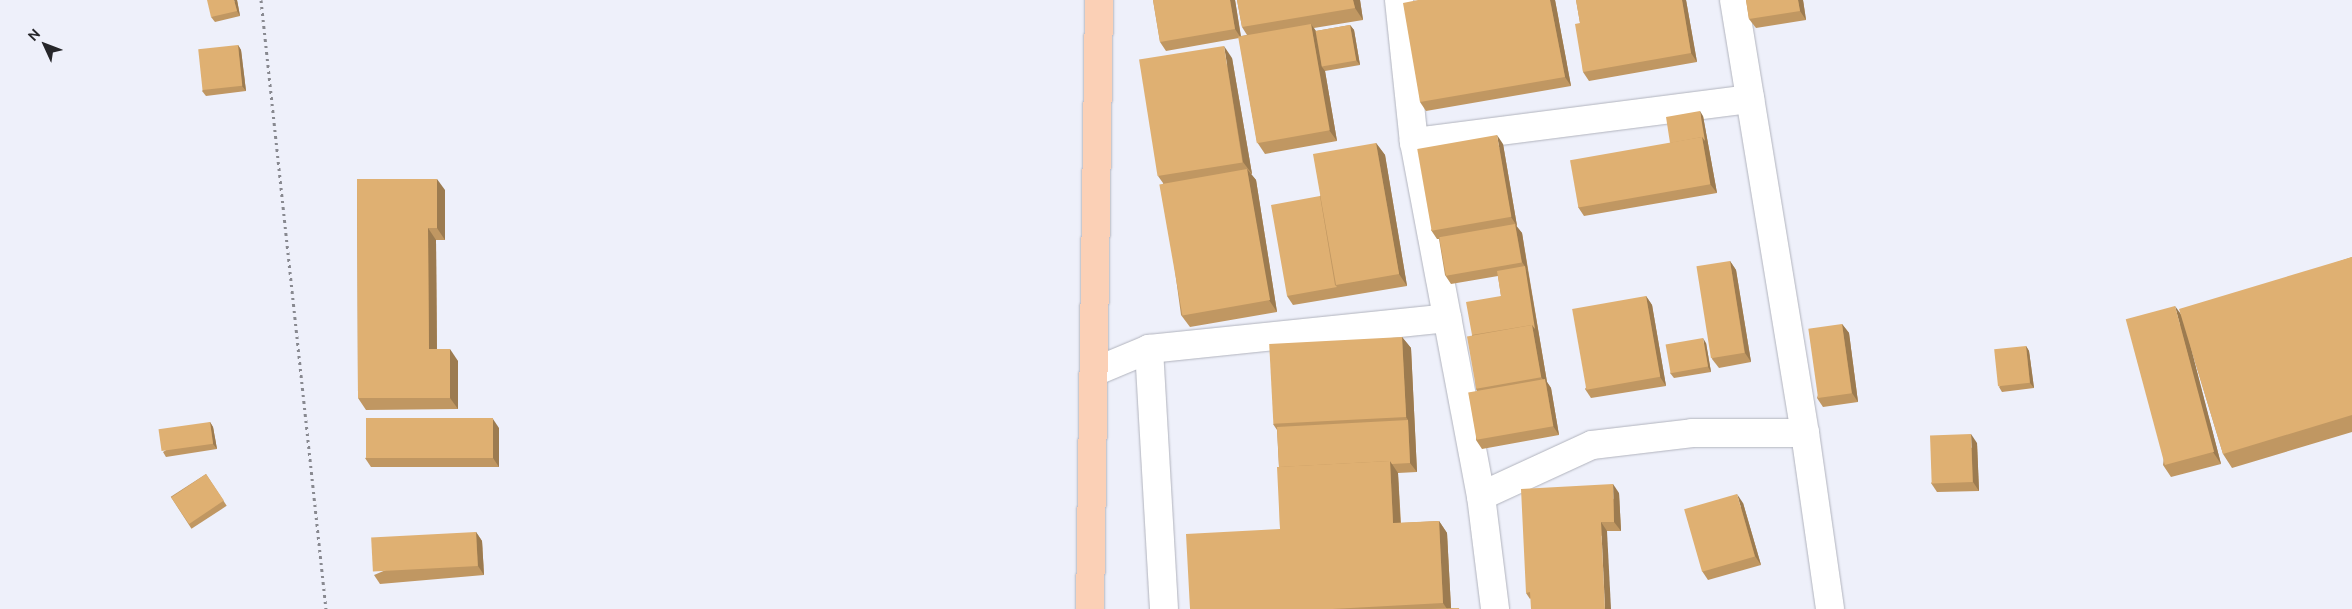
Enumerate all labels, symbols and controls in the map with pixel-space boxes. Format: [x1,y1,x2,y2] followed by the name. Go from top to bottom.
[20,20,70,70] north arrow
[25,25,43,44] text: N

